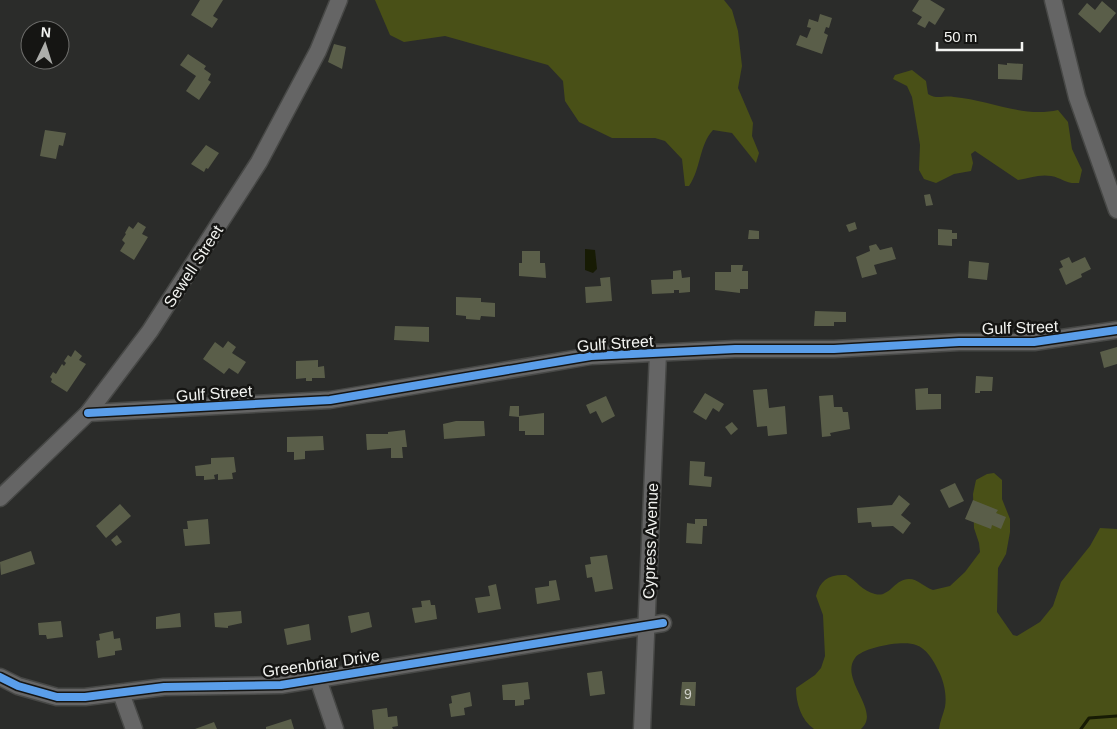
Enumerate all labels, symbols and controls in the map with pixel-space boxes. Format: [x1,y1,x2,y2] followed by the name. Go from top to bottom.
[20,20,70,70] north arrow
[937,20,1022,52] scale bar
[40,24,52,40] text: N
[944,28,977,45] text: 50 m
[161,222,227,310] street label: Sewell Street
[982,318,1059,337] street label: Gulf Street
[576,332,654,355] street label: Gulf Street
[175,382,253,405] street label: Gulf Street
[640,483,661,599] street label: Cypress Avenue
[261,647,381,680] street label: Greenbriar Drive
[684,686,692,702] house number: 9

